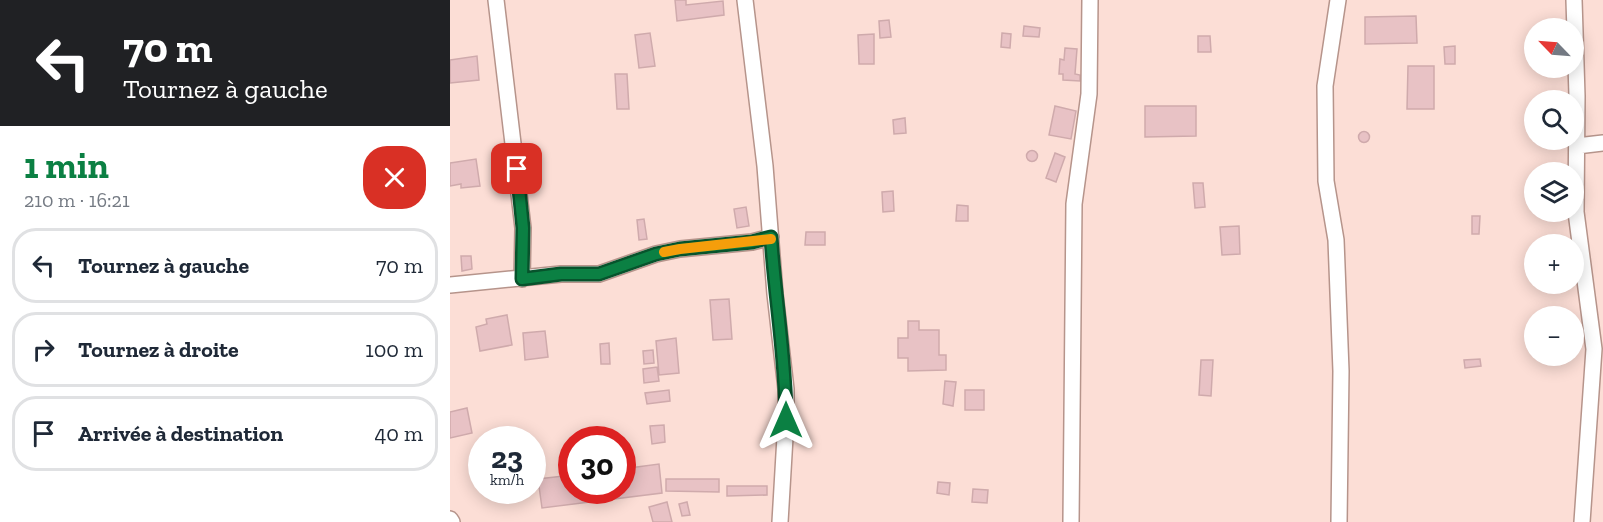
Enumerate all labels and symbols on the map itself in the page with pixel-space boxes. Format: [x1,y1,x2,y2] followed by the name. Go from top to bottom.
[1524,18,1584,78] north arrow
[491,143,542,194] pin
[754,388,818,452] position arrow
[558,426,636,504] speed limit sign: 30

